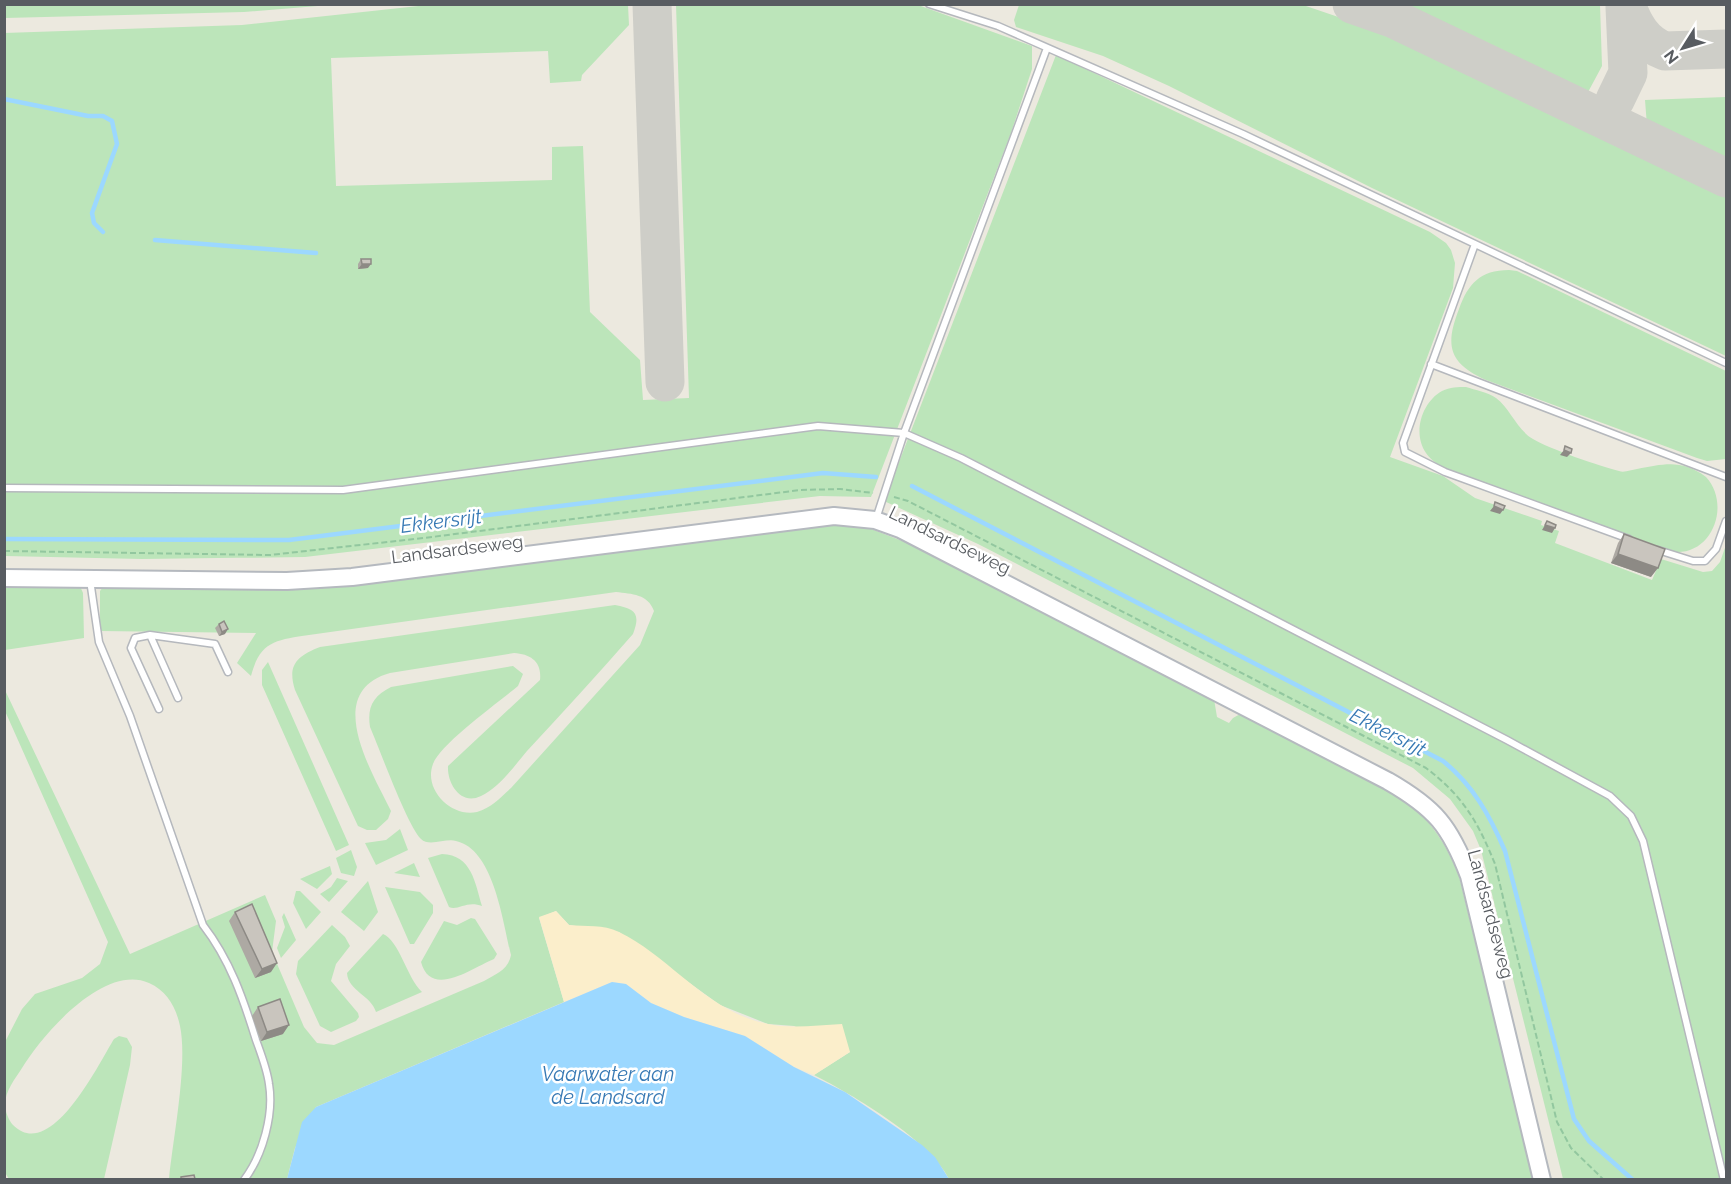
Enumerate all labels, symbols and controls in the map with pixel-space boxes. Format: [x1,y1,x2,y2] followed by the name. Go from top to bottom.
[1653,18,1713,78] north arrow
[1660,46,1683,67] text: N
[886,501,1014,579] street label: Landsardseweg
[399,504,484,538] water label: Ekkersrijt
[390,530,524,568] street label: Landsardseweg
[1346,703,1430,762] water label: Ekkersrijt
[1464,847,1518,981] street label: Landsardseweg
[542,1062,674,1109] water label: Vaarwater aan de Landsard

